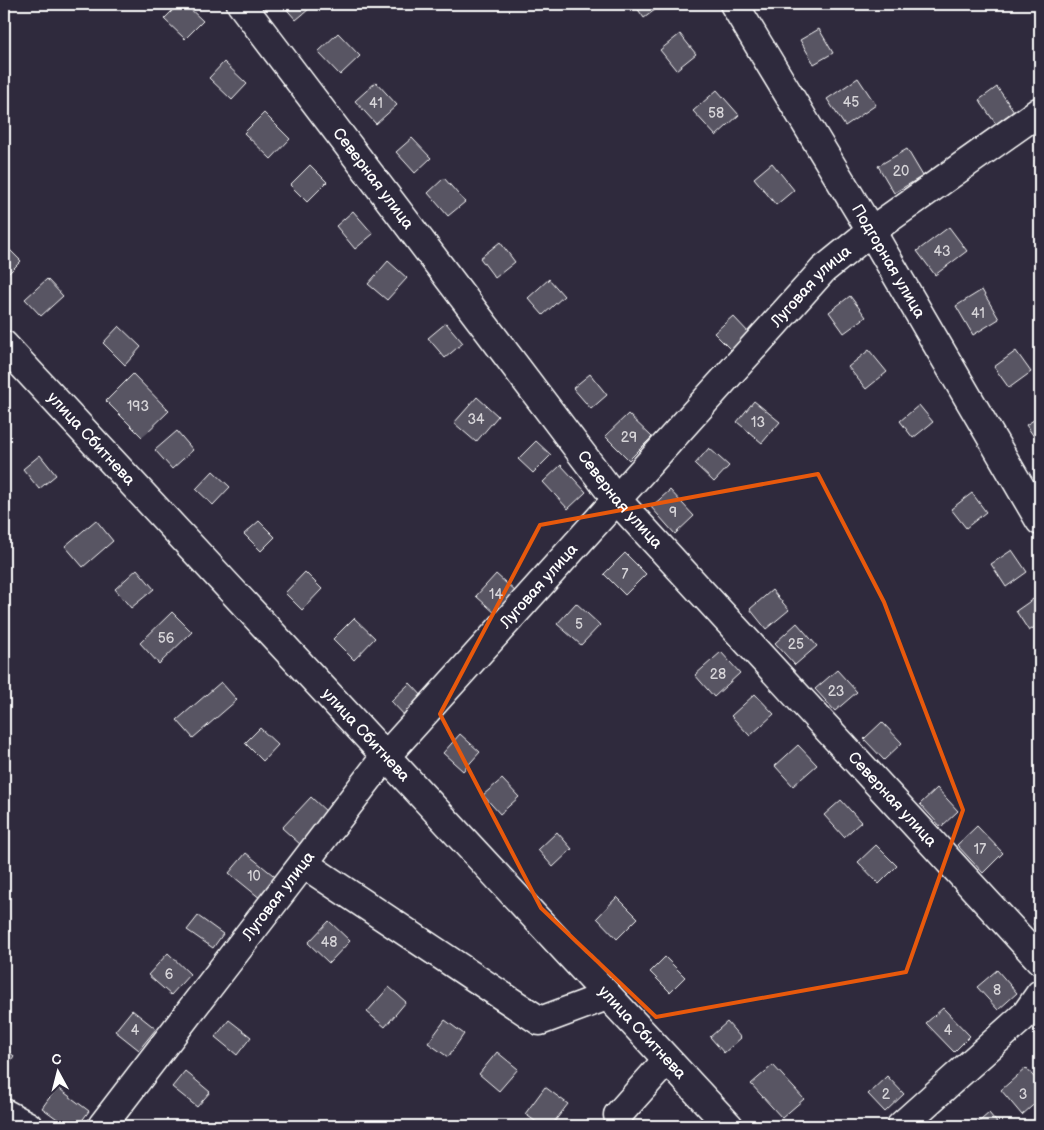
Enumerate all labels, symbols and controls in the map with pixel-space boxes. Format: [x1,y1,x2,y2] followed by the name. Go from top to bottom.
[843,94,859,111] house number: 45
[369,95,383,112] house number: 41
[708,105,724,122] house number: 58
[329,124,418,233] street label: Северная улица
[893,163,909,180] house number: 20
[848,201,929,322] street label: Подгорная улица
[766,241,855,332] street label: Луговая улица
[933,243,951,260] house number: 43
[971,305,985,322] house number: 41
[43,388,139,490] street label: улица Сбитнева
[127,398,149,415] house number: 193
[467,411,485,428] house number: 34
[751,414,765,431] house number: 13
[621,429,637,446] house number: 29
[573,447,667,553] street label: Северная улица
[669,504,677,521] house number: 9
[495,539,582,633] street label: Луговая улица
[622,566,629,583] house number: 7
[489,586,503,603] house number: 14
[575,616,583,633] house number: 5
[158,630,175,647] house number: 56
[788,636,804,653] house number: 25
[710,666,726,683] house number: 28
[828,683,844,700] house number: 23
[318,684,414,786] street label: улица Сбитнева
[844,748,941,851] street label: Северная улица
[974,841,986,858] house number: 17
[238,847,319,945] street label: Луговая улица
[247,868,261,885] house number: 10
[321,934,337,951] house number: 48
[165,966,174,983] house number: 6
[594,982,690,1083] street label: улица Сбитнева
[993,982,1001,999] house number: 8
[131,1022,140,1039] house number: 4
[944,1022,953,1039] house number: 4
[32,1048,82,1098] north arrow
[51,1051,63,1069] text: С
[882,1086,891,1103] house number: 2
[1019,1086,1027,1103] house number: 3

